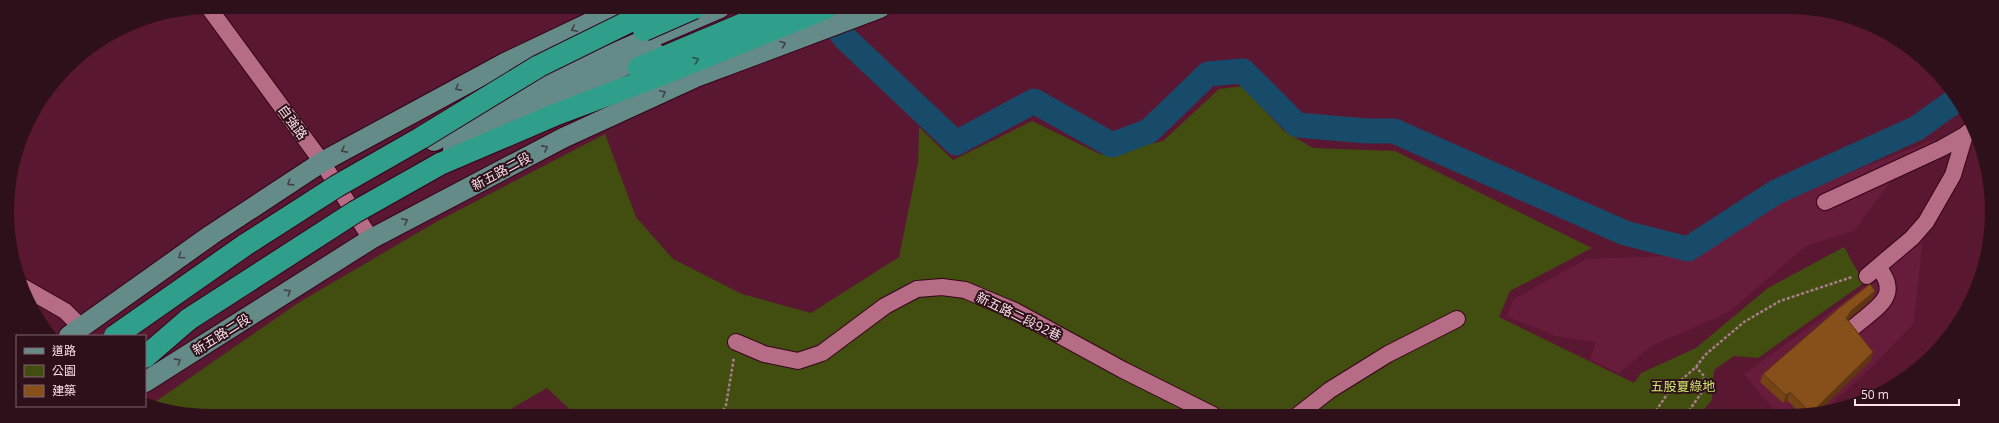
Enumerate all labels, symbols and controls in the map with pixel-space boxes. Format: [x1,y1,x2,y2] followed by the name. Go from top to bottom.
[571,24,578,32] one-way arrow
[780,40,787,48] one-way arrow
[692,57,700,65] one-way arrow
[455,83,462,90] one-way arrow
[659,89,666,97] one-way arrow
[274,101,312,143] street label: 自強路
[341,145,348,153] one-way arrow
[541,145,548,152] one-way arrow
[468,148,534,194] street label: 新五路二段
[287,178,294,185] one-way arrow
[401,219,408,226] one-way arrow
[179,251,186,258] one-way arrow
[973,288,1065,344] street label: 新五路二段92巷
[284,289,291,296] one-way arrow
[189,309,253,359] street label: 新五路二段
[16,335,146,407] legend
[52,342,76,359] text: 道路
[174,358,181,366] one-way arrow
[52,362,76,379] text: 公園
[1650,377,1716,395] park label: 五股夏綠地
[1855,381,1959,407] scale bar
[52,382,76,399] text: 建築
[1861,386,1889,403] text: 50 m

